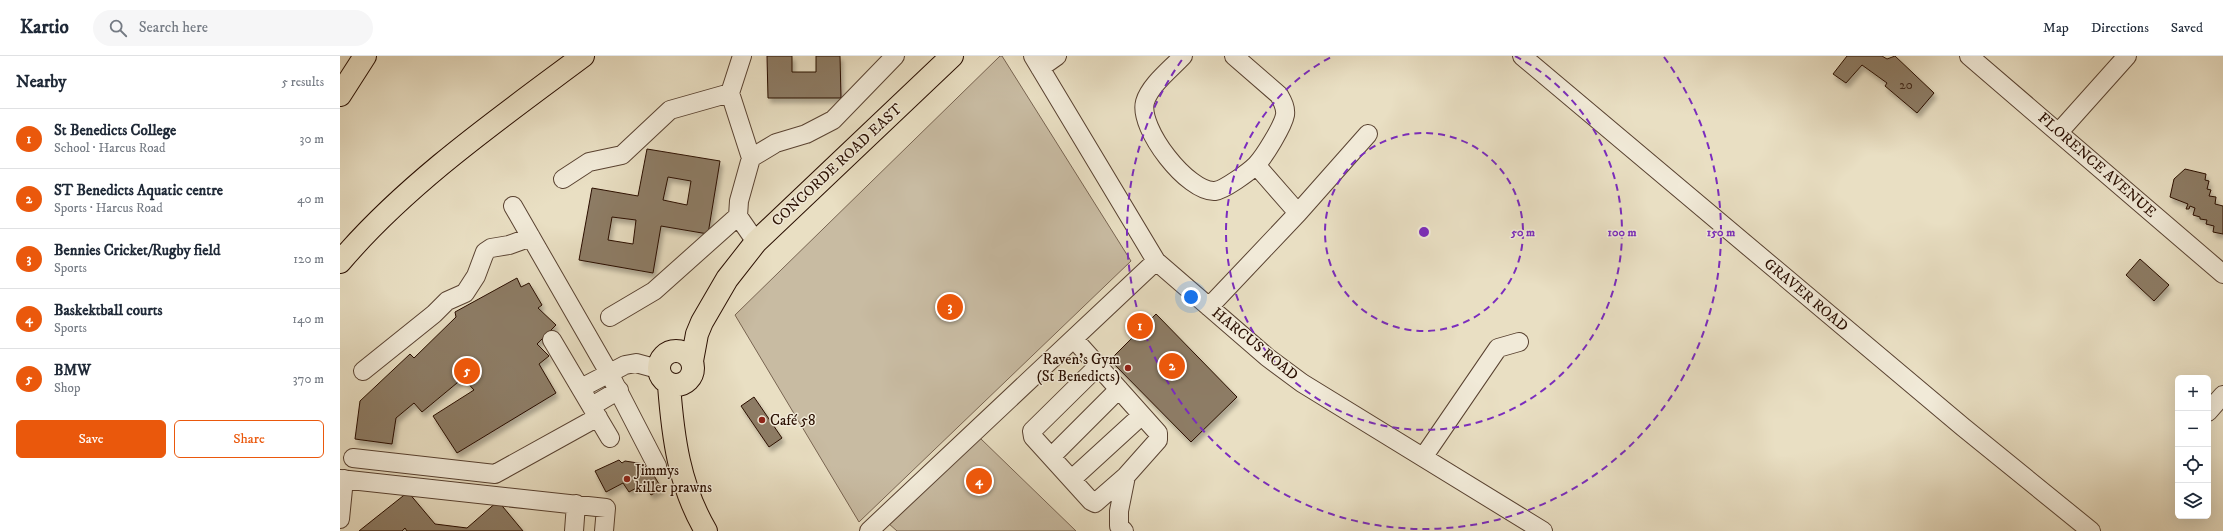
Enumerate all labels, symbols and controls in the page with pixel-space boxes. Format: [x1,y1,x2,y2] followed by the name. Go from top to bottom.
[93,10,373,46] search box
[20,16,69,39] text: Kartio
[107,17,129,39] icon: search
[139,18,208,37] text: Search here
[2043,19,2069,37] text: Map
[2091,19,2149,37] text: Directions
[2171,19,2203,37] text: Saved
[16,71,66,93] text: Nearby
[282,74,324,90] text: 5 results
[1899,77,1913,93] house number: 20
[768,99,907,230] street label: CONCORDE ROAD EAST
[2034,108,2160,222] street label: FLORENCE AVENUE
[54,121,176,140] text: St Benedicts College
[27,131,31,147] text: 1
[300,131,324,147] text: 30 m
[54,140,166,156] text: School · Harcus Road
[54,181,223,200] text: ST Benedicts Aquatic centre
[26,191,32,207] text: 2
[297,191,324,207] text: 40 m
[54,200,163,216] text: Sports · Harcus Road
[1417,225,1431,239] centre of rings
[1510,225,1535,240] text: 50 m
[1608,225,1636,240] text: 100 m
[1707,225,1735,240] text: 150 m
[54,241,220,260] text: Bennies Cricket/Rugby field
[27,251,31,267] text: 3
[293,251,324,267] text: 120 m
[1760,254,1852,336] street label: GRAVER ROAD
[54,260,87,276] text: Sports
[1181,287,1201,307] your location
[937,292,963,322] pin: 3
[54,301,163,320] text: Baskektball courts
[1208,303,1302,385] street label: HARCUS ROAD
[25,311,33,327] text: 4
[292,311,324,327] text: 140 m
[1127,311,1153,341] pin: 1
[54,320,87,336] text: Sports
[1037,350,1120,386] place label: Raven's Gym (St Benedicts)
[1159,351,1185,381] pin: 2
[454,356,480,386] pin: 5
[54,361,91,380] text: BMW
[1123,363,1133,373] marker: Raven's Gym (St Benedicts)
[26,371,32,387] text: 5
[293,371,324,387] text: 370 m
[2175,375,2211,519] map controls
[2175,375,2211,411] button: +
[54,380,80,396] text: Shop
[770,411,815,430] place label: Café 58
[2175,411,2211,447] button: −
[757,415,767,425] marker: Café 58
[16,420,166,458] button: Save
[174,420,324,458] button: Share
[2175,447,2211,483] button: locate
[633,461,712,497] place label: Jimmys killer prawns
[966,466,992,496] pin: 4
[622,474,632,484] marker: Jimmys killer prawns
[2175,483,2211,519] button: layers

